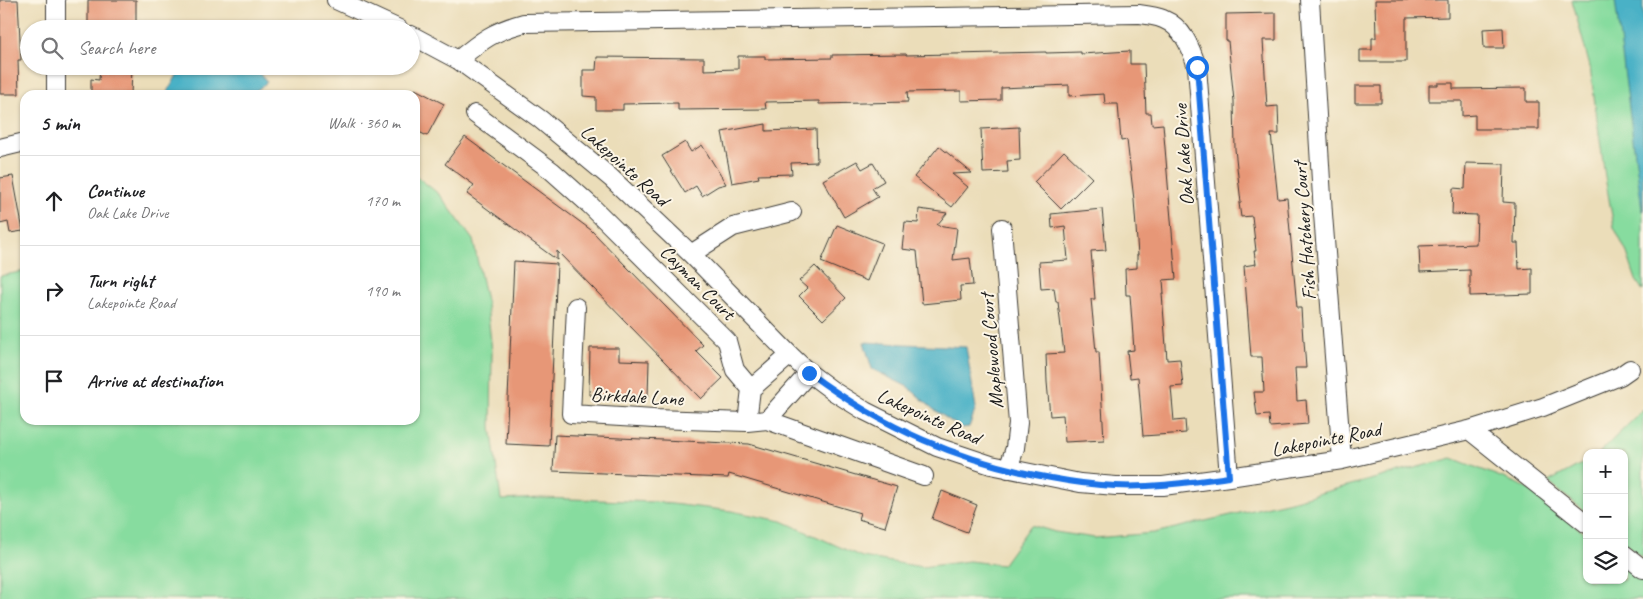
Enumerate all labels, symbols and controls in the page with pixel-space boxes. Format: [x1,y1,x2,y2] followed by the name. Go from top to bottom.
[20,20,420,75] search box
[38,34,66,62] icon: search
[78,36,155,60] text: Search here
[1186,56,1209,79] route start
[1167,102,1200,207] street label: Oak Lake Drive
[40,110,80,136] text: 5 min
[328,113,400,133] text: Walk · 360 m
[575,119,676,214] street label: Lakepointe Road
[1287,157,1322,301] street label: Fish Hatchery Court
[87,179,144,203] text: Continue
[40,187,68,215] icon: ahead
[366,191,400,211] text: 170 m
[87,203,168,223] text: Oak Lake Drive
[655,239,742,327] street label: Cayman Court
[87,269,154,293] text: Turn right
[40,277,68,305] icon: right
[366,281,400,301] text: 190 m
[974,289,1009,410] street label: Maplewood Court
[87,293,175,313] text: Lakepointe Road
[798,362,821,385] route end
[40,367,68,395] icon: arrive
[87,369,223,393] text: Arrive at destination
[590,382,685,411] street label: Birkdale Lane
[873,383,987,452] street label: Lakepointe Road
[1269,416,1386,462] street label: Lakepointe Road
[1583,449,1628,584] map controls
[1583,449,1628,494] button: +
[1583,494,1628,539] button: −
[1583,539,1628,584] button: layers

